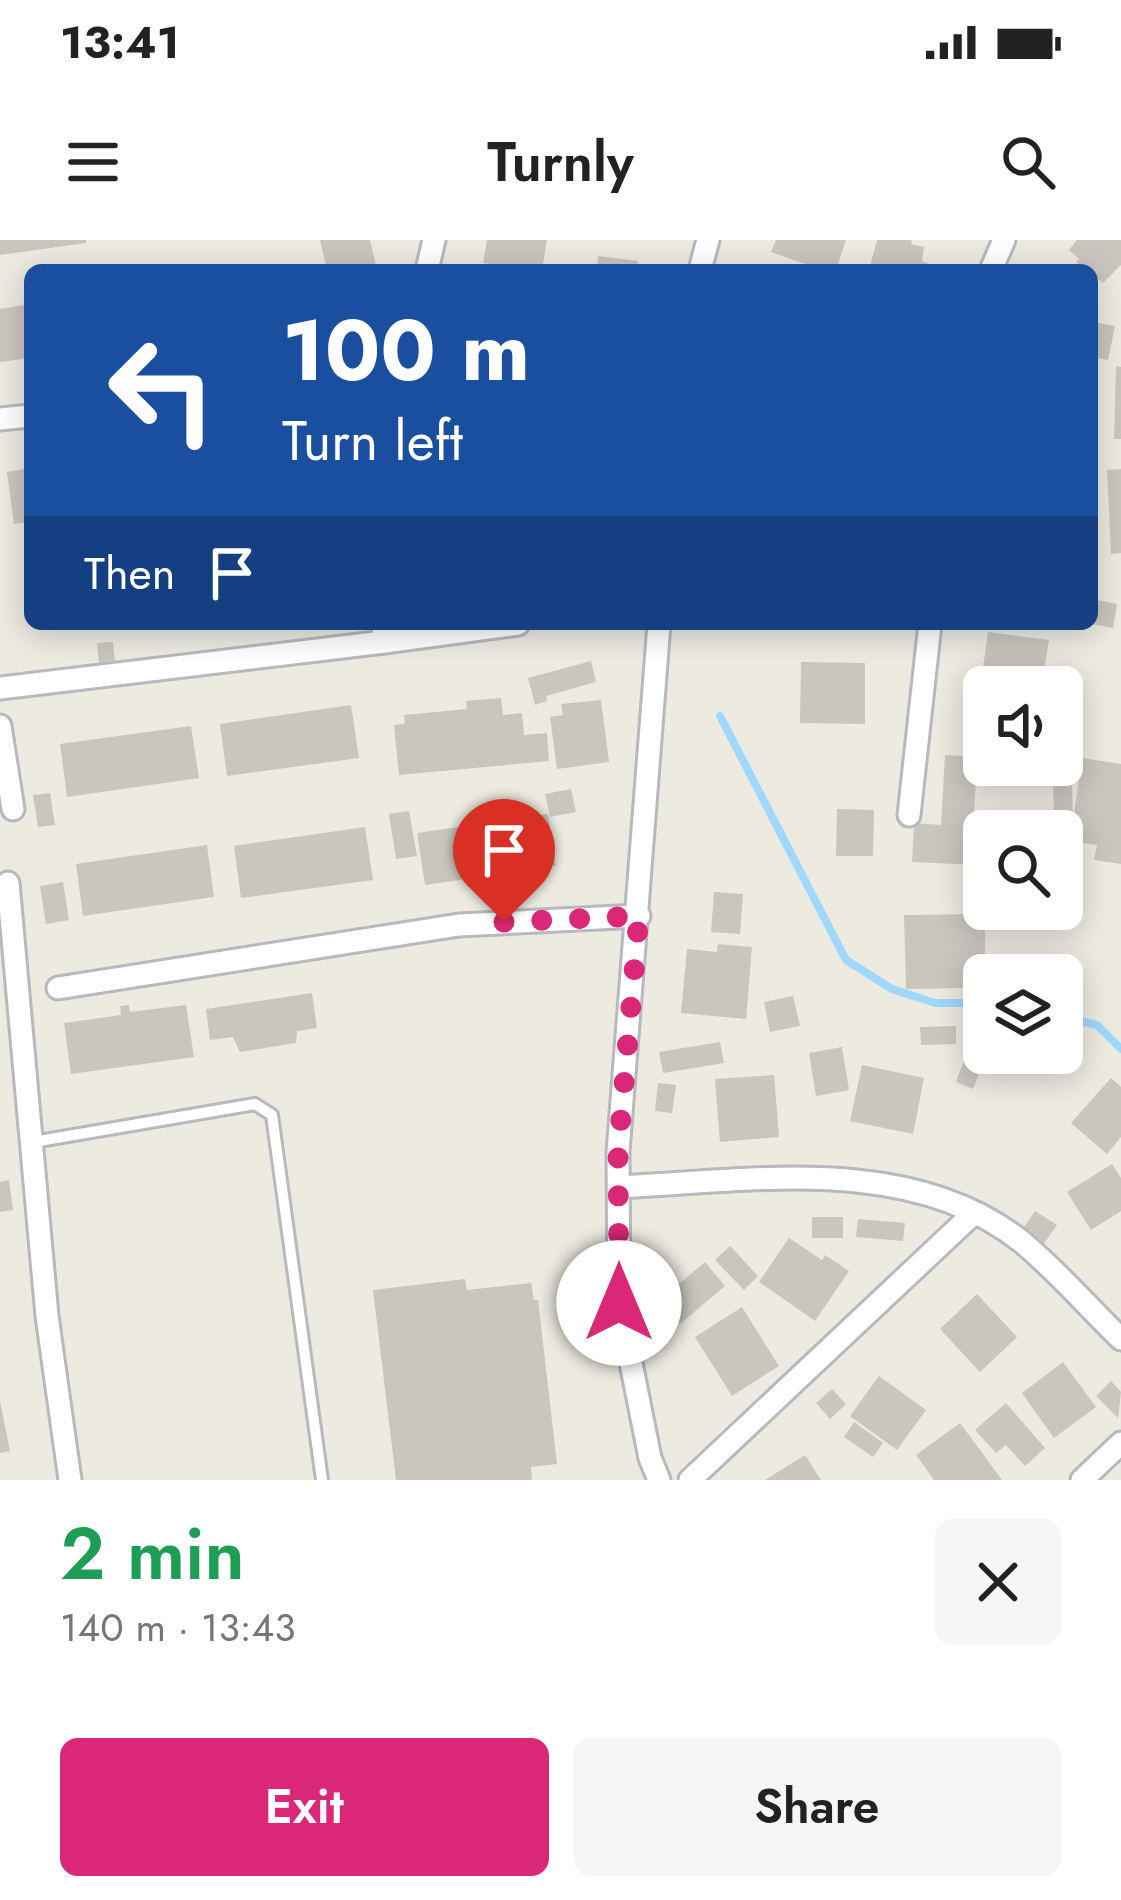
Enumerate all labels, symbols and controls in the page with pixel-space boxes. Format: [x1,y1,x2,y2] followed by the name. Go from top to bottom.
[60,10,180,75] text: 13:41
[487,123,634,201] text: Turnly
[60,129,126,195] icon: menu
[995,129,1061,195] icon: search
[282,290,530,412] text: 100 m
[84,312,240,468] icon: left
[282,402,463,480] text: Turn left
[199,540,265,606] icon: arrive
[84,541,175,606] text: Then
[963,666,1083,1074] map controls
[963,666,1083,786] button: sound
[453,799,555,922] pin
[963,810,1083,930] button: search
[471,817,537,883] icon: arrive
[963,954,1083,1074] button: layers
[556,1240,682,1366] position arrow
[60,1502,245,1606] text: 2 min
[935,1519,1061,1645] button: close
[60,1599,295,1656] text: 140 m · 13:43
[60,1738,549,1876] button: Exit
[573,1738,1061,1876] button: Share

